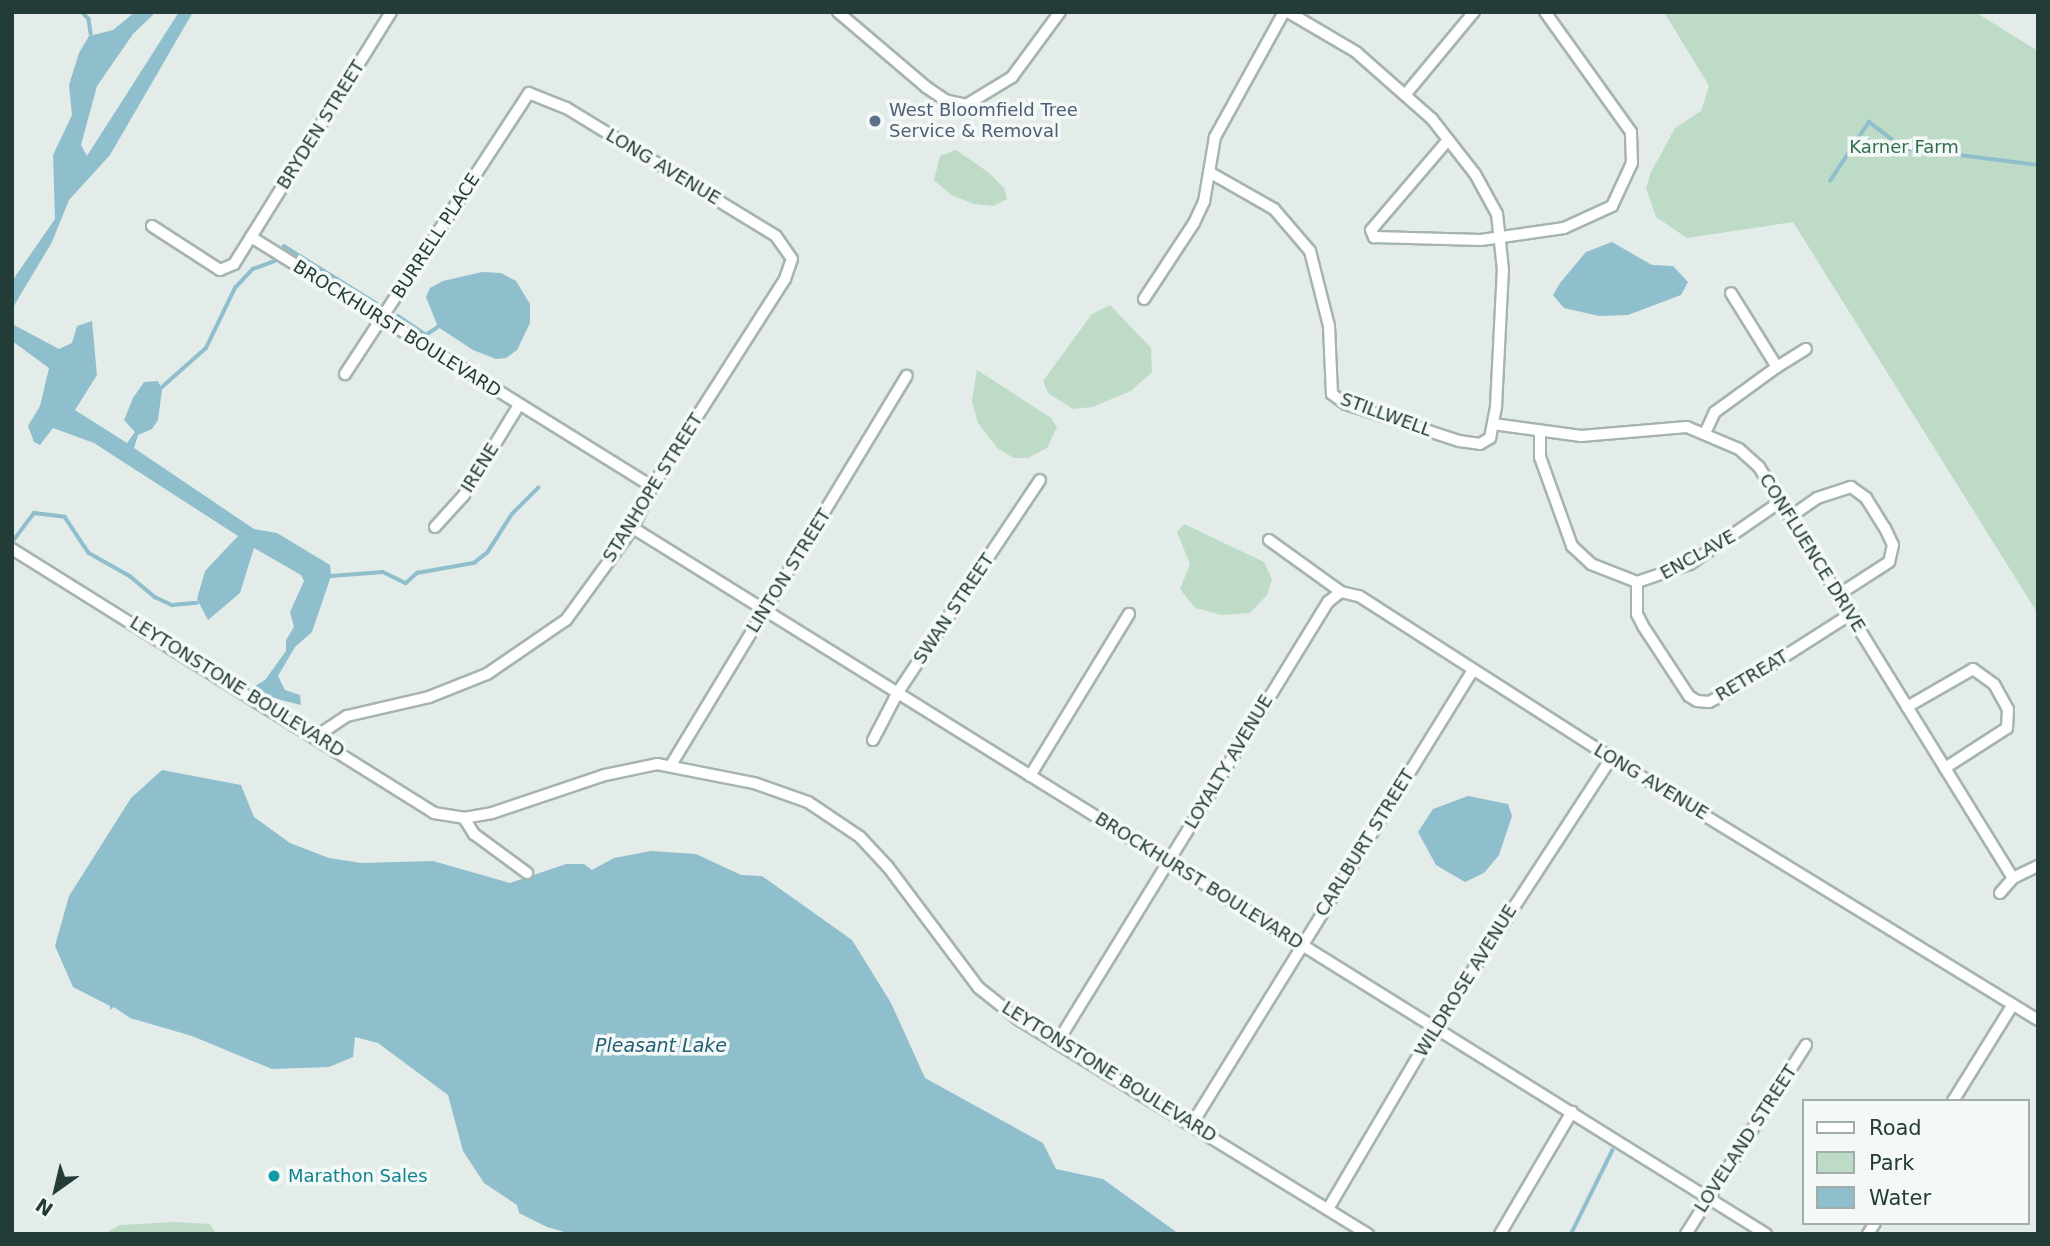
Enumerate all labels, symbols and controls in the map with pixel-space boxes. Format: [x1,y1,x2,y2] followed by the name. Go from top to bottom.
[273,57,369,193] street label: BRYDEN STREET
[889,100,1078,142] place label: West Bloomfield Tree Service & Removal
[867,113,883,129] marker: West Bloomfield Tree Service & Removal
[602,124,724,210] street label: LONG AVENUE
[1849,136,1959,158] park label: Karner Farm
[387,169,485,303] street label: BURRELL PLACE
[289,256,505,402] street label: BROCKHURST BOULEVARD
[1338,389,1434,441] street label: STILLWELL
[599,410,707,566] street label: STANHOPE STREET
[457,439,503,497] street label: IRENE
[1754,470,1870,636] street label: CONFLUENCE DRIVE
[742,505,836,637] street label: LINTON STREET
[1657,526,1739,584] street label: ENCLAVE
[909,550,999,668] street label: SWAN STREET
[126,612,348,762] street label: LEYTONSTONE BOULEVARD
[1712,646,1792,706] street label: RETREAT
[1180,691,1278,833] street label: LOYALTY AVENUE
[1590,739,1712,825] street label: LONG AVENUE
[1311,765,1419,921] street label: CARLBURT STREET
[1091,808,1307,954] street label: BROCKHURST BOULEVARD
[1410,901,1522,1061] street label: WILDROSE AVENUE
[998,997,1220,1147] street label: LEYTONSTONE BOULEVARD
[595,1035,727,1057] water label: Pleasant Lake
[1690,1061,1802,1217] street label: LOVELAND STREET
[1801,1099,2029,1225] legend
[1869,1116,1922,1140] text: Road
[1869,1151,1914,1175] text: Park
[21,1155,91,1225] north arrow
[288,1165,428,1187] place label: Marathon Sales
[266,1168,282,1184] marker: Marathon Sales
[1869,1186,1931,1210] text: Water
[32,1194,57,1221] text: N

